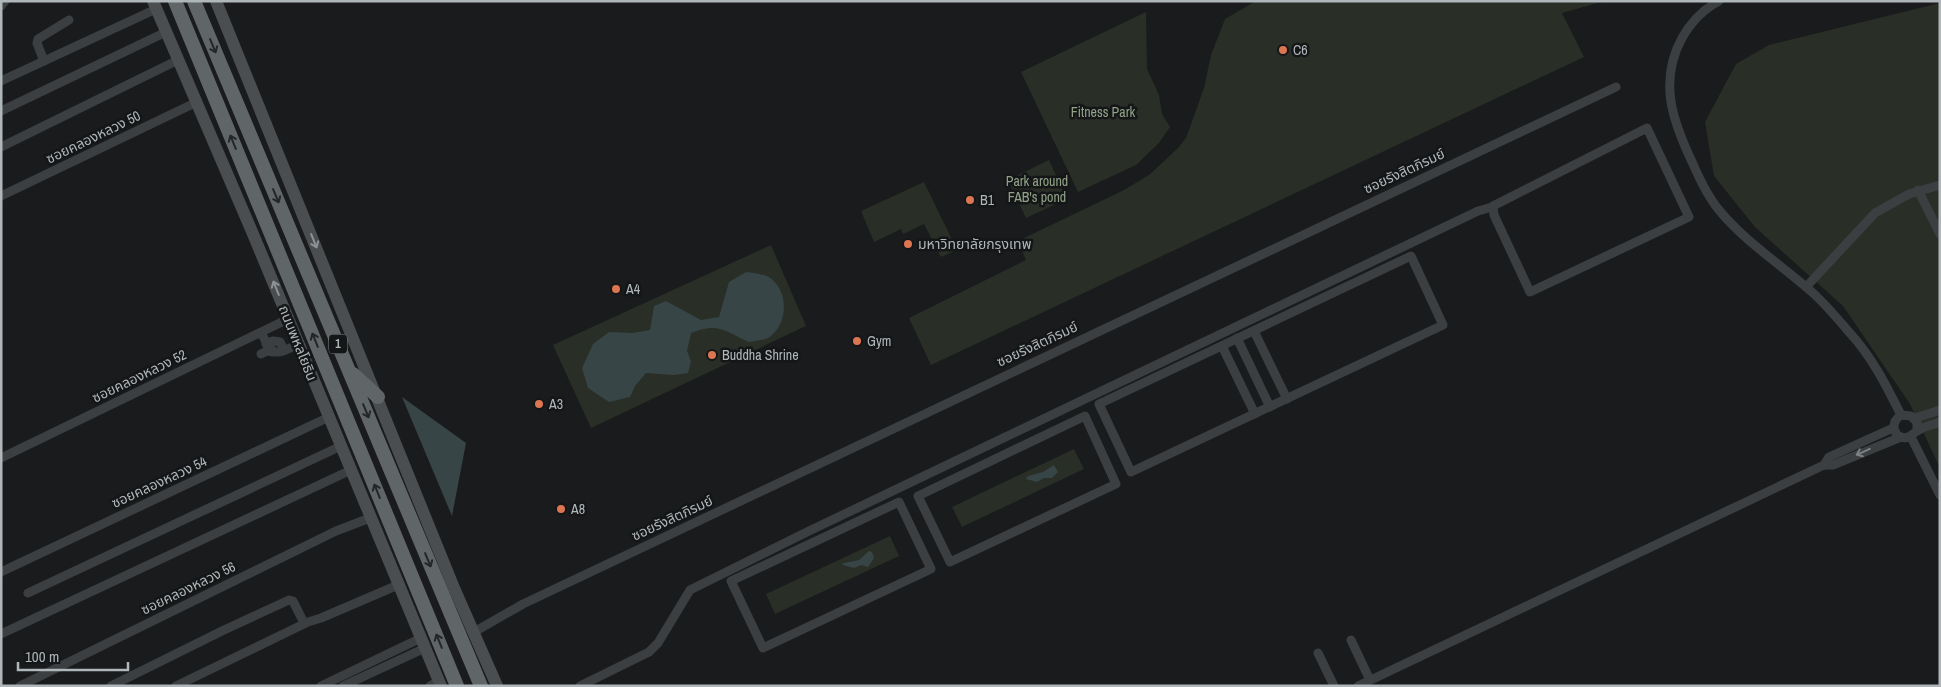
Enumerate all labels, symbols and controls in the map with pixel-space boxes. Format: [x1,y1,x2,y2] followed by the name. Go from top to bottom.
[209,38,219,53] one-way arrow
[1293,41,1308,59] place label: C6
[1277,44,1289,56] marker: C6
[1071,103,1135,121] park label: Fitness Park
[43,106,143,168] street label: ซอยคลองหลวง 50
[227,134,236,149] one-way arrow
[1361,144,1448,198] street label: ซอยรังสิตภิรมย์
[1006,172,1068,206] park label: Park around FAB's pond
[272,188,281,203] one-way arrow
[980,191,995,209] place label: B1
[964,194,976,206] marker: B1
[309,233,319,248] one-way arrow
[918,235,1032,253] place label: มหาวิทยาลัยกรุงเทพ
[902,238,914,250] marker: มหาวิทยาลัยกรุงเทพ
[625,280,641,298] place label: A4
[270,281,280,296] one-way arrow
[610,283,622,295] marker: A4
[275,303,321,383] street label: ถนนพหลโยธิน
[994,317,1081,371] street label: ซอยรังสิตภิรมย์
[867,332,891,350] place label: Gym
[309,333,319,348] one-way arrow
[329,334,347,354] road number: 1
[851,335,863,347] marker: Gym
[89,345,189,407] street label: ซอยคลองหลวง 52
[722,346,799,364] place label: Buddha Shrine
[706,349,718,361] marker: Buddha Shrine
[548,395,563,413] place label: A3
[533,398,545,410] marker: A3
[361,403,371,418] one-way arrow
[1855,449,1870,458] one-way arrow
[109,452,210,512] street label: ซอยคลองหลวง 54
[371,483,380,498] one-way arrow
[629,491,716,545] street label: ซอยรังสิตภิรมย์
[570,500,585,518] place label: A8
[555,503,567,515] marker: A8
[425,553,434,568] one-way arrow
[138,557,238,619] street label: ซอยคลองหลวง 56
[433,634,443,649] one-way arrow
[18,640,128,672] scale bar
[25,646,59,667] text: 100 m

